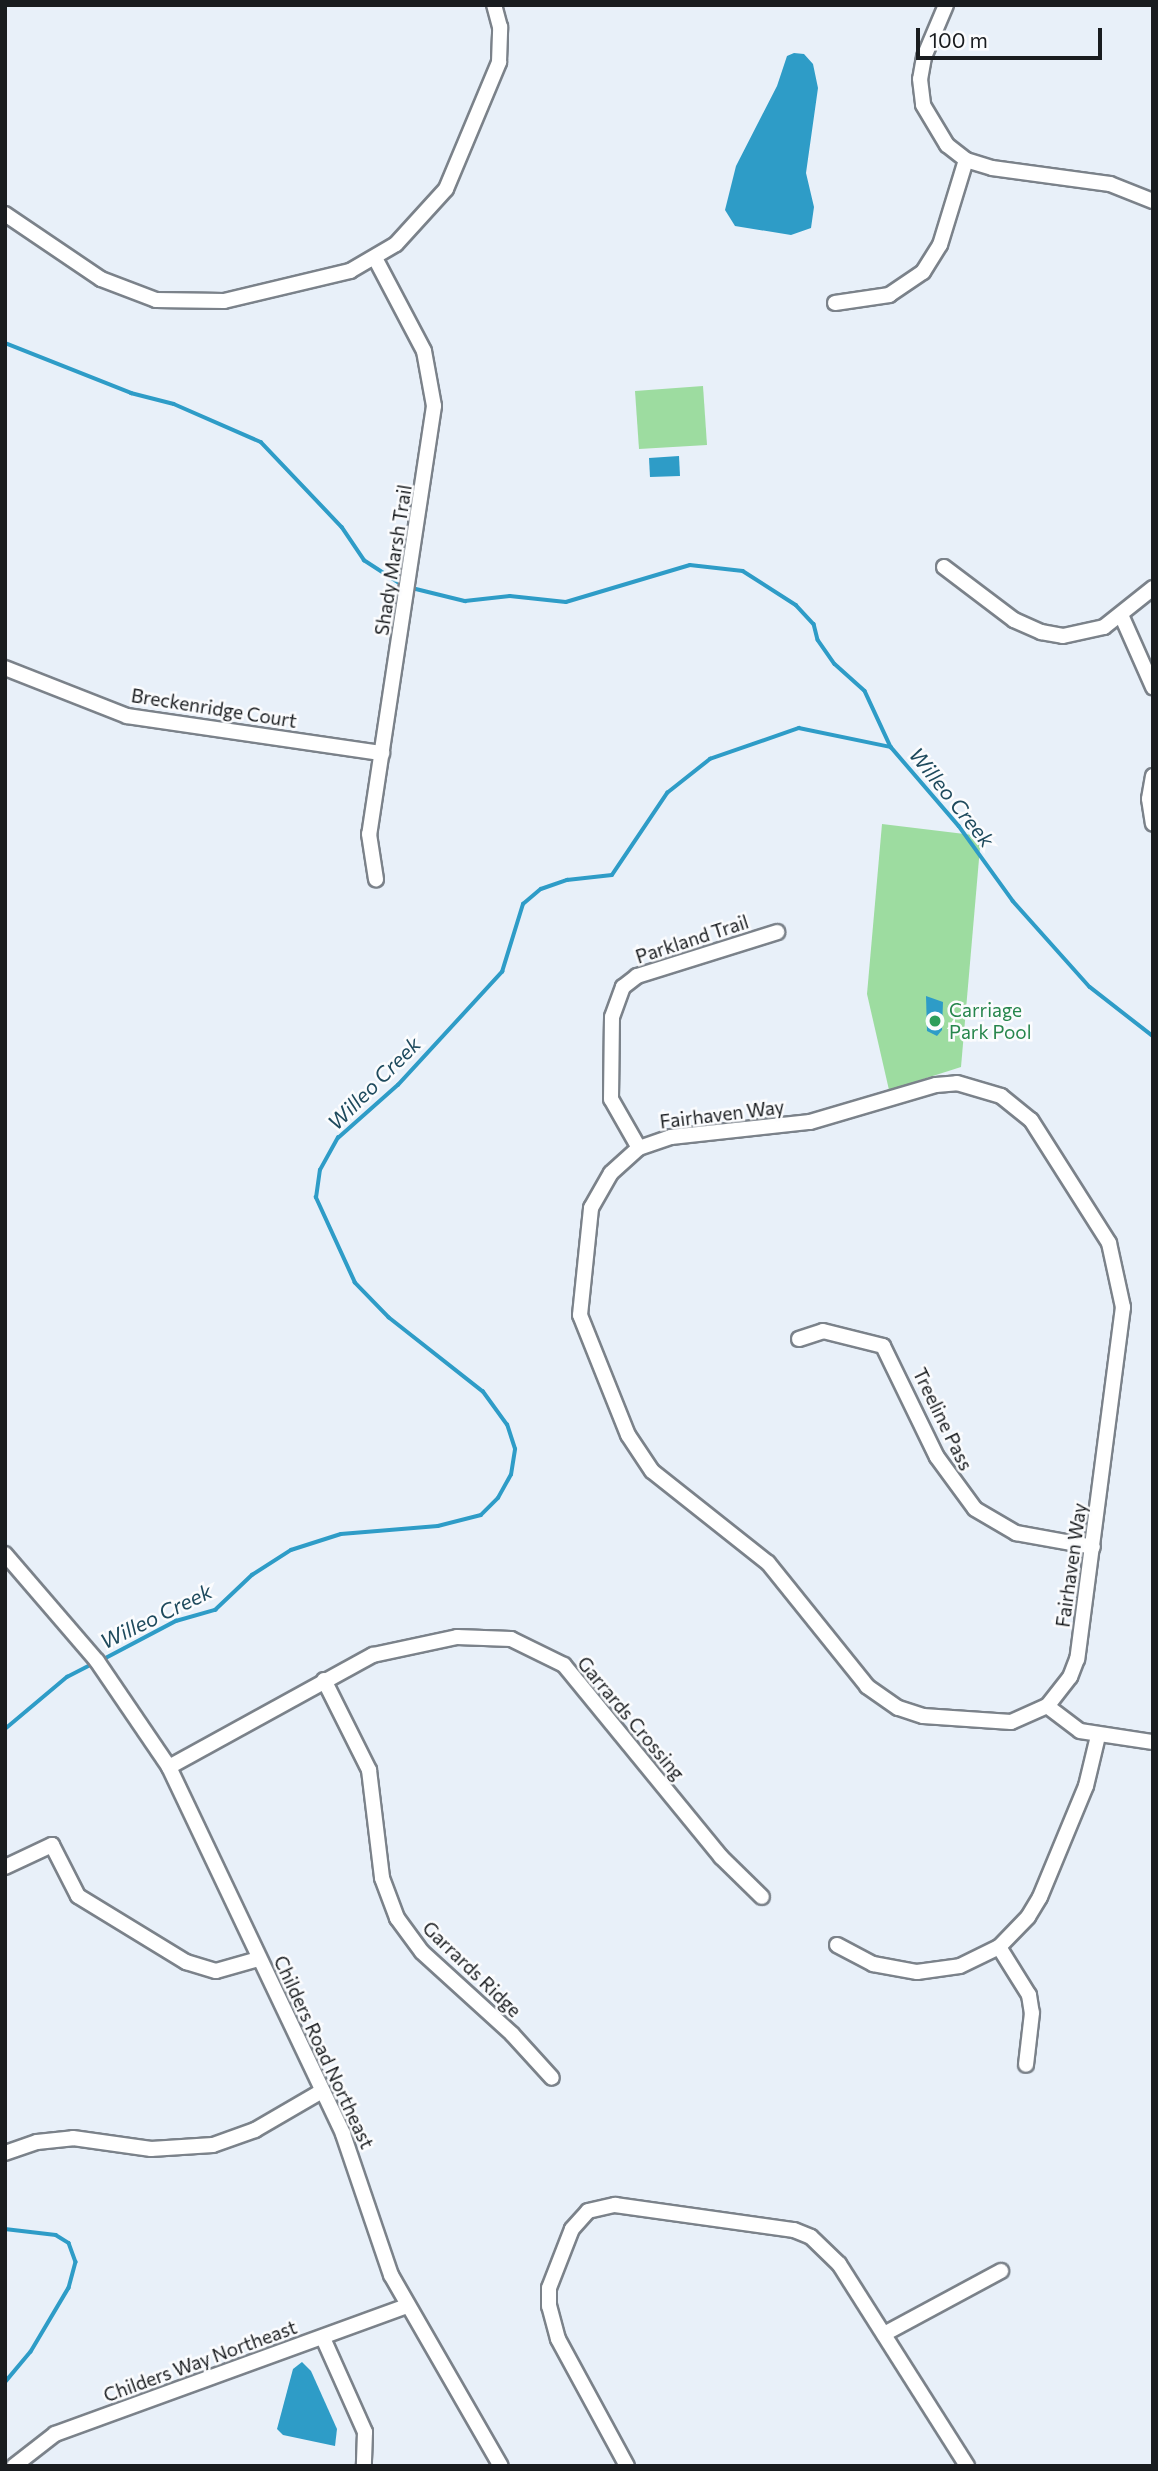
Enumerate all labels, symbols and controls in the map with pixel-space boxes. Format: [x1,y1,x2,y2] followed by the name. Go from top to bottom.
[920,14,1106,58] scale bar
[929,27,988,52] text: 100 m
[370,483,416,637] street label: Shady Marsh Trail
[130,684,298,732] street label: Breckenridge Court
[904,742,1000,852] water label: Willeo Creek
[633,910,751,968] street label: Parkland Trail
[949,999,1032,1043] place label: Carriage Park Pool
[927,1013,943,1029] marker: Carriage Park Pool
[322,1031,426,1135] water label: Willeo Creek
[658,1095,786,1133] street label: Fairhaven Way
[908,1364,978,1474] street label: Treeline Pass
[1051,1501,1091,1629] street label: Fairhaven Way
[96,1578,216,1654] water label: Willeo Creek
[573,1652,689,1784] street label: Garrards Crossing
[418,1916,526,2022] street label: Garrards Ridge
[269,1952,379,2152] street label: Childers Road Northeast
[100,2315,300,2407] street label: Childers Way Northeast

